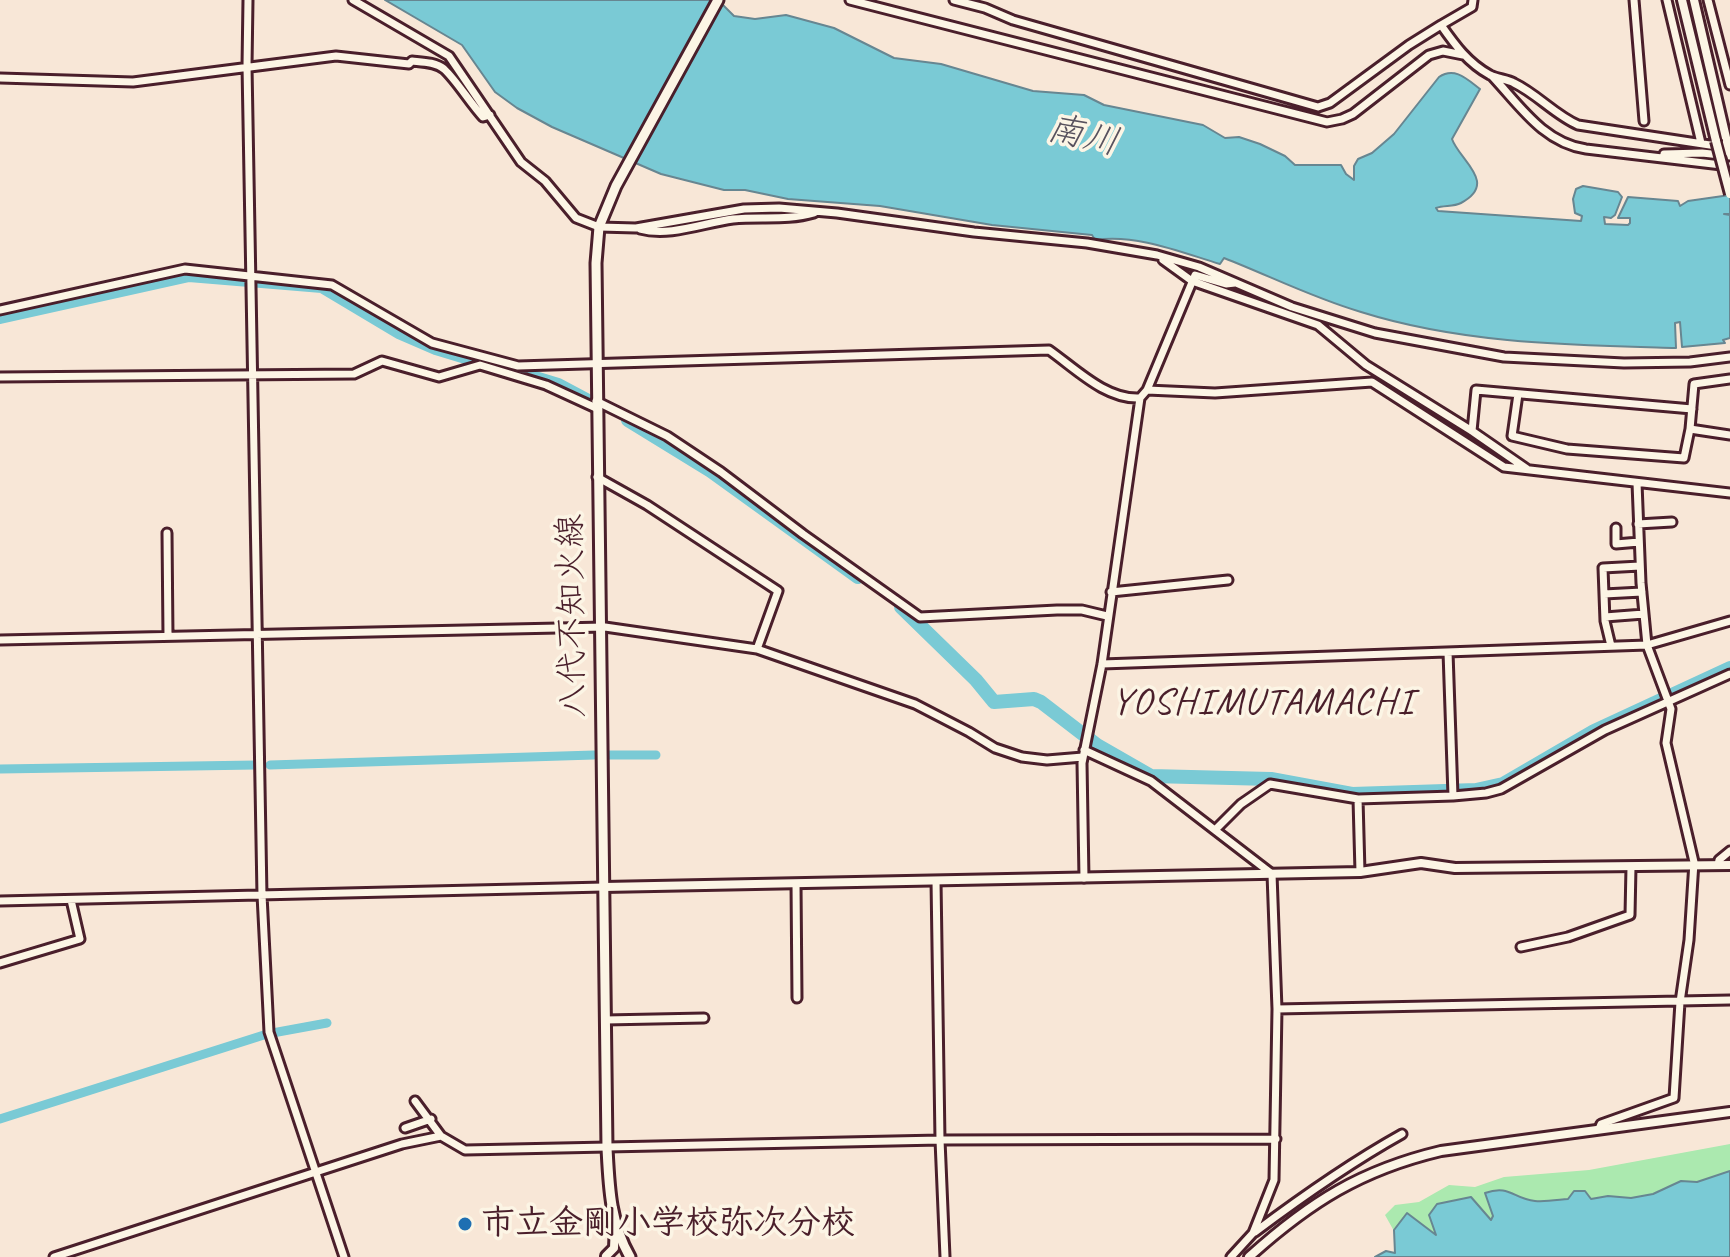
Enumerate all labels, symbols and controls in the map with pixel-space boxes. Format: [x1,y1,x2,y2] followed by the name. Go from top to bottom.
[1043,108,1123,166] water label: 南川
[551,514,595,718] street label: 八代不知火線
[1112,680,1414,726] district label: YOSHIMUTAMACHI
[481,1204,855,1244] place label: 市立金剛小学校弥次分校
[456,1215,474,1233] marker: 市立金剛小学校弥次分校

